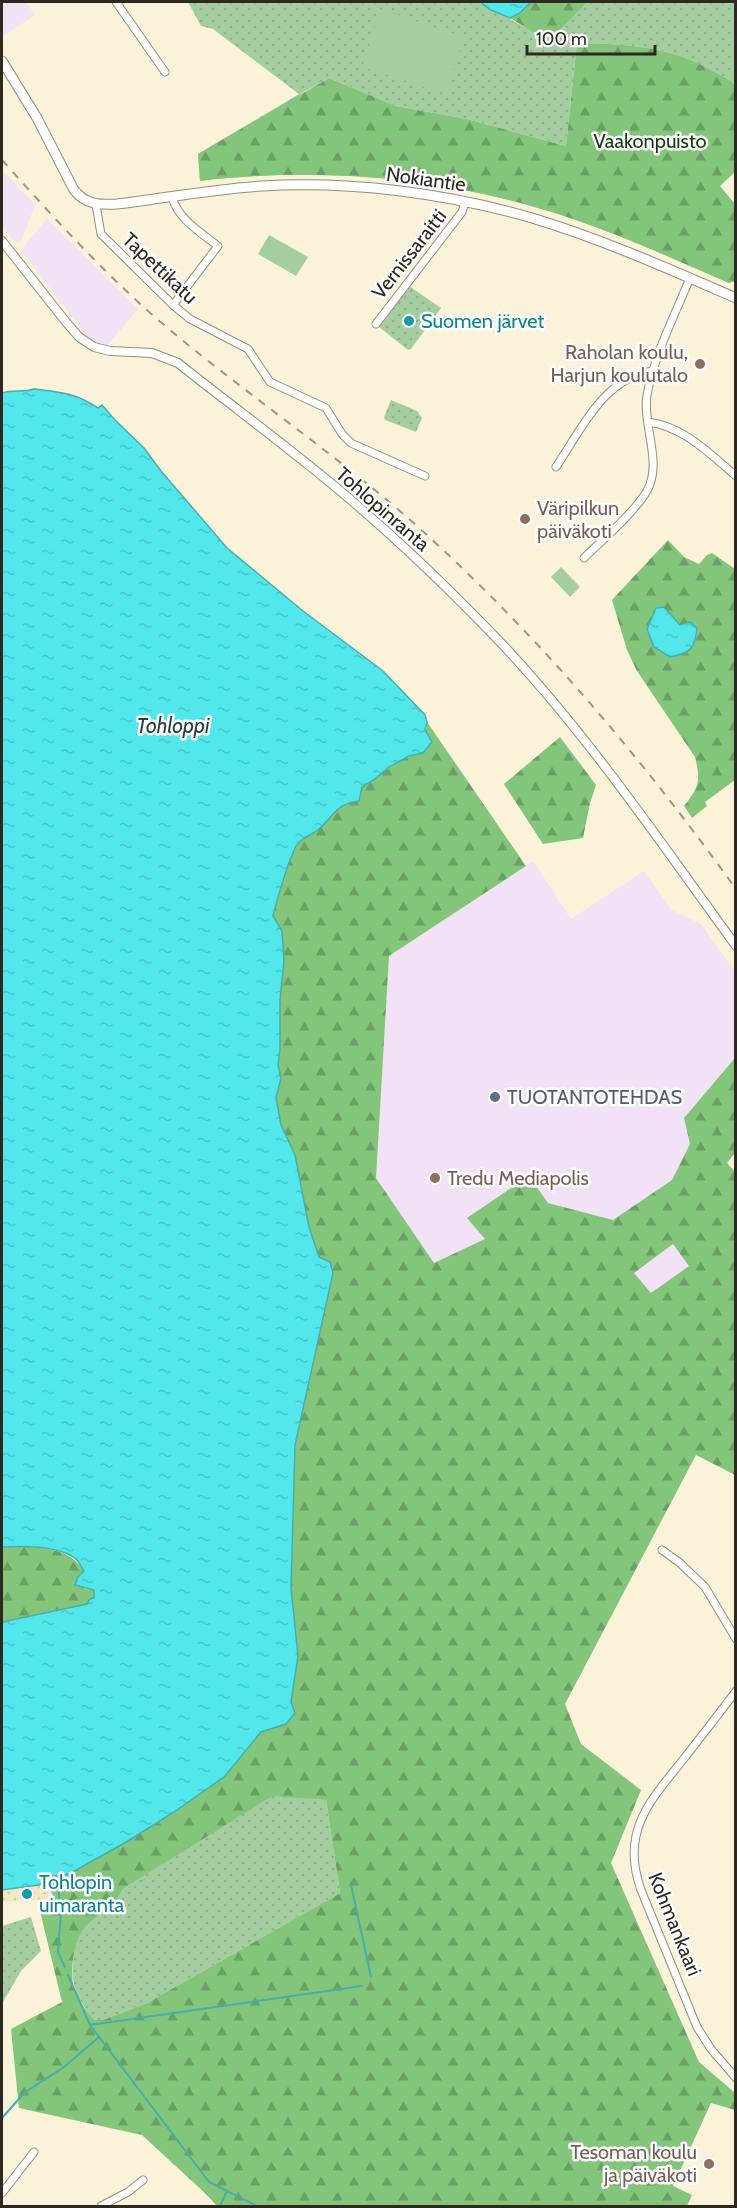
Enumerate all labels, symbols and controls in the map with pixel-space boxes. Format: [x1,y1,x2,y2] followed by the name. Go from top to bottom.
[527,18,654,56] scale bar
[536,28,587,50] text: 100 m
[593,129,707,153] park label: Vaakonpuisto
[385,162,467,196] street label: Nokiantie
[367,204,451,304] street label: Vernissaraitti
[118,227,202,309] street label: Tapettikatu
[421,309,545,333] place label: Suomen järvet
[402,314,416,328] marker: Suomen järvet
[551,340,688,387] place label: Raholan koulu, Harjun koulutalo
[693,357,707,371] marker: Raholan koulu, Harjun koulutalo
[331,462,435,556] street label: Tohlopinranta
[537,496,619,543] place label: Väripilkun päiväkoti
[518,512,532,526] marker: Väripilkun päiväkoti
[137,713,210,738] water label: Tohloppi
[507,1085,683,1109] place label: TUOTANTOTEHDAS
[488,1090,502,1104] marker: TUOTANTOTEHDAS
[447,1166,589,1190] place label: Tredu Mediapolis
[428,1171,442,1185] marker: Tredu Mediapolis
[643,1869,707,1979] street label: Kohmankaari
[39,1870,124,1917] place label: Tohlopin uimaranta
[20,1887,34,1901] marker: Tohlopin uimaranta
[570,2140,697,2187] place label: Tesoman koulu ja päiväkoti
[702,2157,716,2171] marker: Tesoman koulu ja päiväkoti

